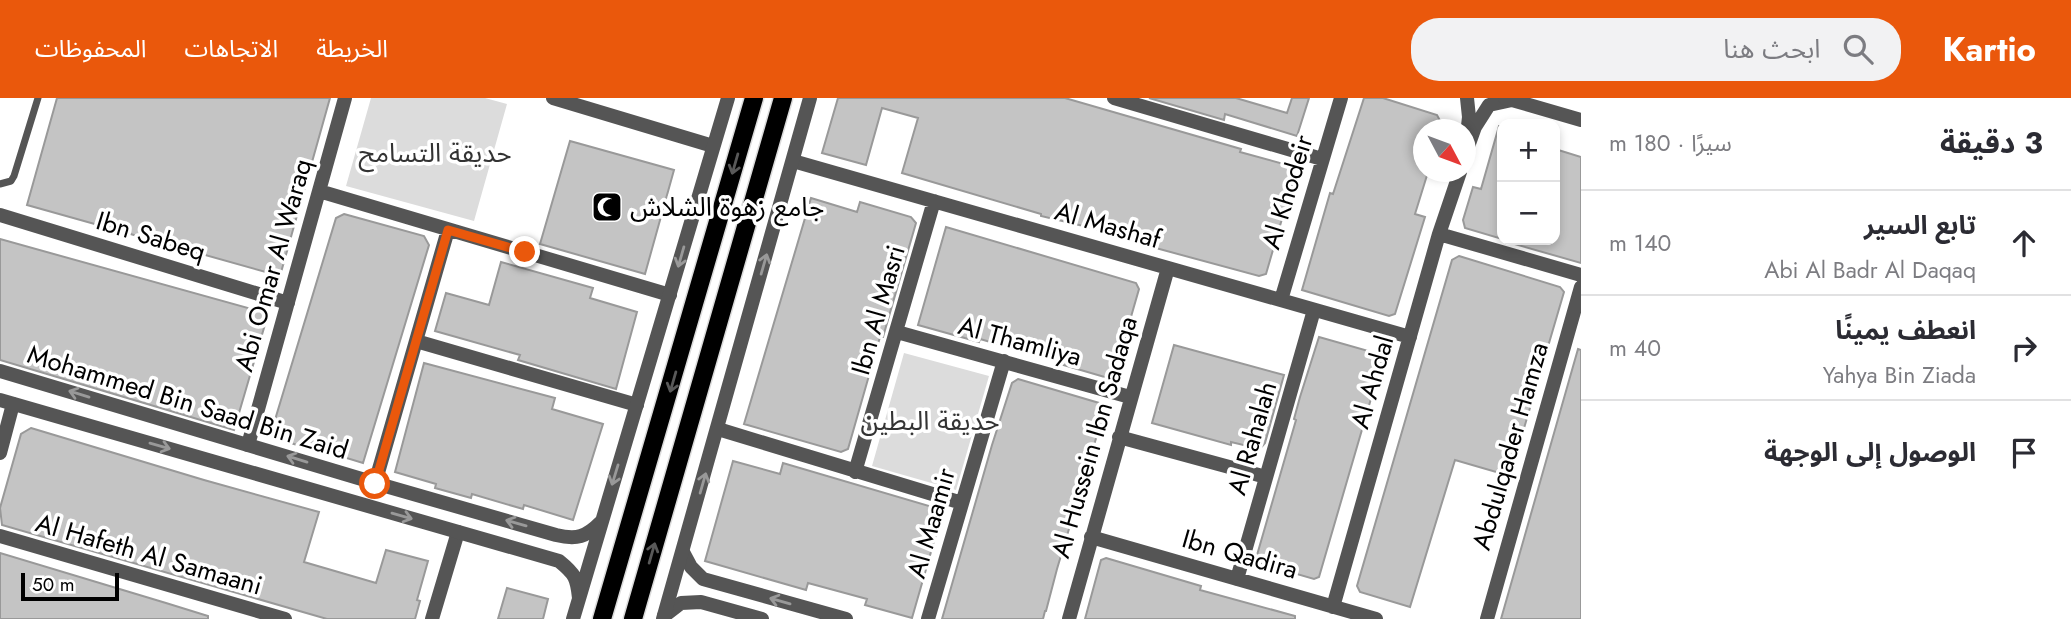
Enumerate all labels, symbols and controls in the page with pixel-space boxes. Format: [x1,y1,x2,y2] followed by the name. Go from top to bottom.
[1411,18,1901,81] search box
[1943,26,2036,73] text: Kartio
[1723,30,1821,68] text: ابحث هنا
[1839,30,1877,68] icon: search
[35,31,146,66] text: المحفوظات
[184,31,278,66] text: الاتجاهات
[316,31,388,66] text: الخريطة
[1413,119,1476,182] north arrow
[1497,119,1560,245] map controls
[1497,119,1560,182] button: +
[1940,121,2043,164] text: 3 دقيقة
[1609,126,1732,160] text: سيرًا · 180 m
[1252,130,1322,254] street label: Al Khodeir
[358,134,512,173] park label: حديقة التسامح
[728,152,741,174] one-way arrow
[224,154,322,376] street label: Abi Omar Al Waraq
[1497,182,1560,245] button: −
[630,188,824,227] place label: جامع زهوة الشلاش
[590,190,624,224] mosque icon: جامع زهوة الشلاش
[1051,192,1166,258] street label: Al Mashaf
[92,201,210,271] street label: Ibn Sabeq
[1864,206,1976,244] text: تابع السير
[2005,224,2043,262] icon: ahead
[1609,226,1671,260] text: 140 m
[509,236,540,267] route end
[841,241,915,379] street label: Ibn Al Masri
[673,246,686,268] one-way arrow
[758,253,771,276] one-way arrow
[1764,253,1976,287] text: Abi Al Badr Al Daqaq
[954,306,1086,376] street label: Al Thamliya
[1835,311,1976,349] text: انعطف يمينًا
[1041,312,1147,562] street label: Al Hussein Ibn Sadaqa
[2005,329,2043,367] icon: right
[1341,331,1403,433] street label: Al Ahdal
[1609,331,1661,365] text: 40 m
[23,335,353,469] street label: Mohammed Bin Saad Bin Zaid
[1462,338,1558,554] street label: Abdulqader Hamza
[1823,358,1976,392] text: Yahya Bin Ziada
[665,371,678,393] one-way arrow
[1218,377,1286,499] street label: Al Rahalah
[69,387,91,400] one-way arrow
[860,402,1000,440] park label: حديقة البطين
[1764,433,1976,471] text: الوصول إلى الوجهة
[2005,434,2043,472] icon: arrive
[149,441,171,454] one-way arrow
[287,452,309,465] one-way arrow
[897,463,965,583] street label: Al Maamir
[608,464,621,486] one-way arrow
[359,468,390,499] route start
[697,472,710,494] one-way arrow
[31,503,267,605] street label: Al Hafeth Al Samaani
[391,511,413,524] one-way arrow
[505,516,527,529] one-way arrow
[1178,519,1302,589] street label: Ibn Qadira
[646,543,659,565] one-way arrow
[21,570,119,602] scale bar
[32,571,75,598] text: 50 m
[769,593,791,606] one-way arrow

